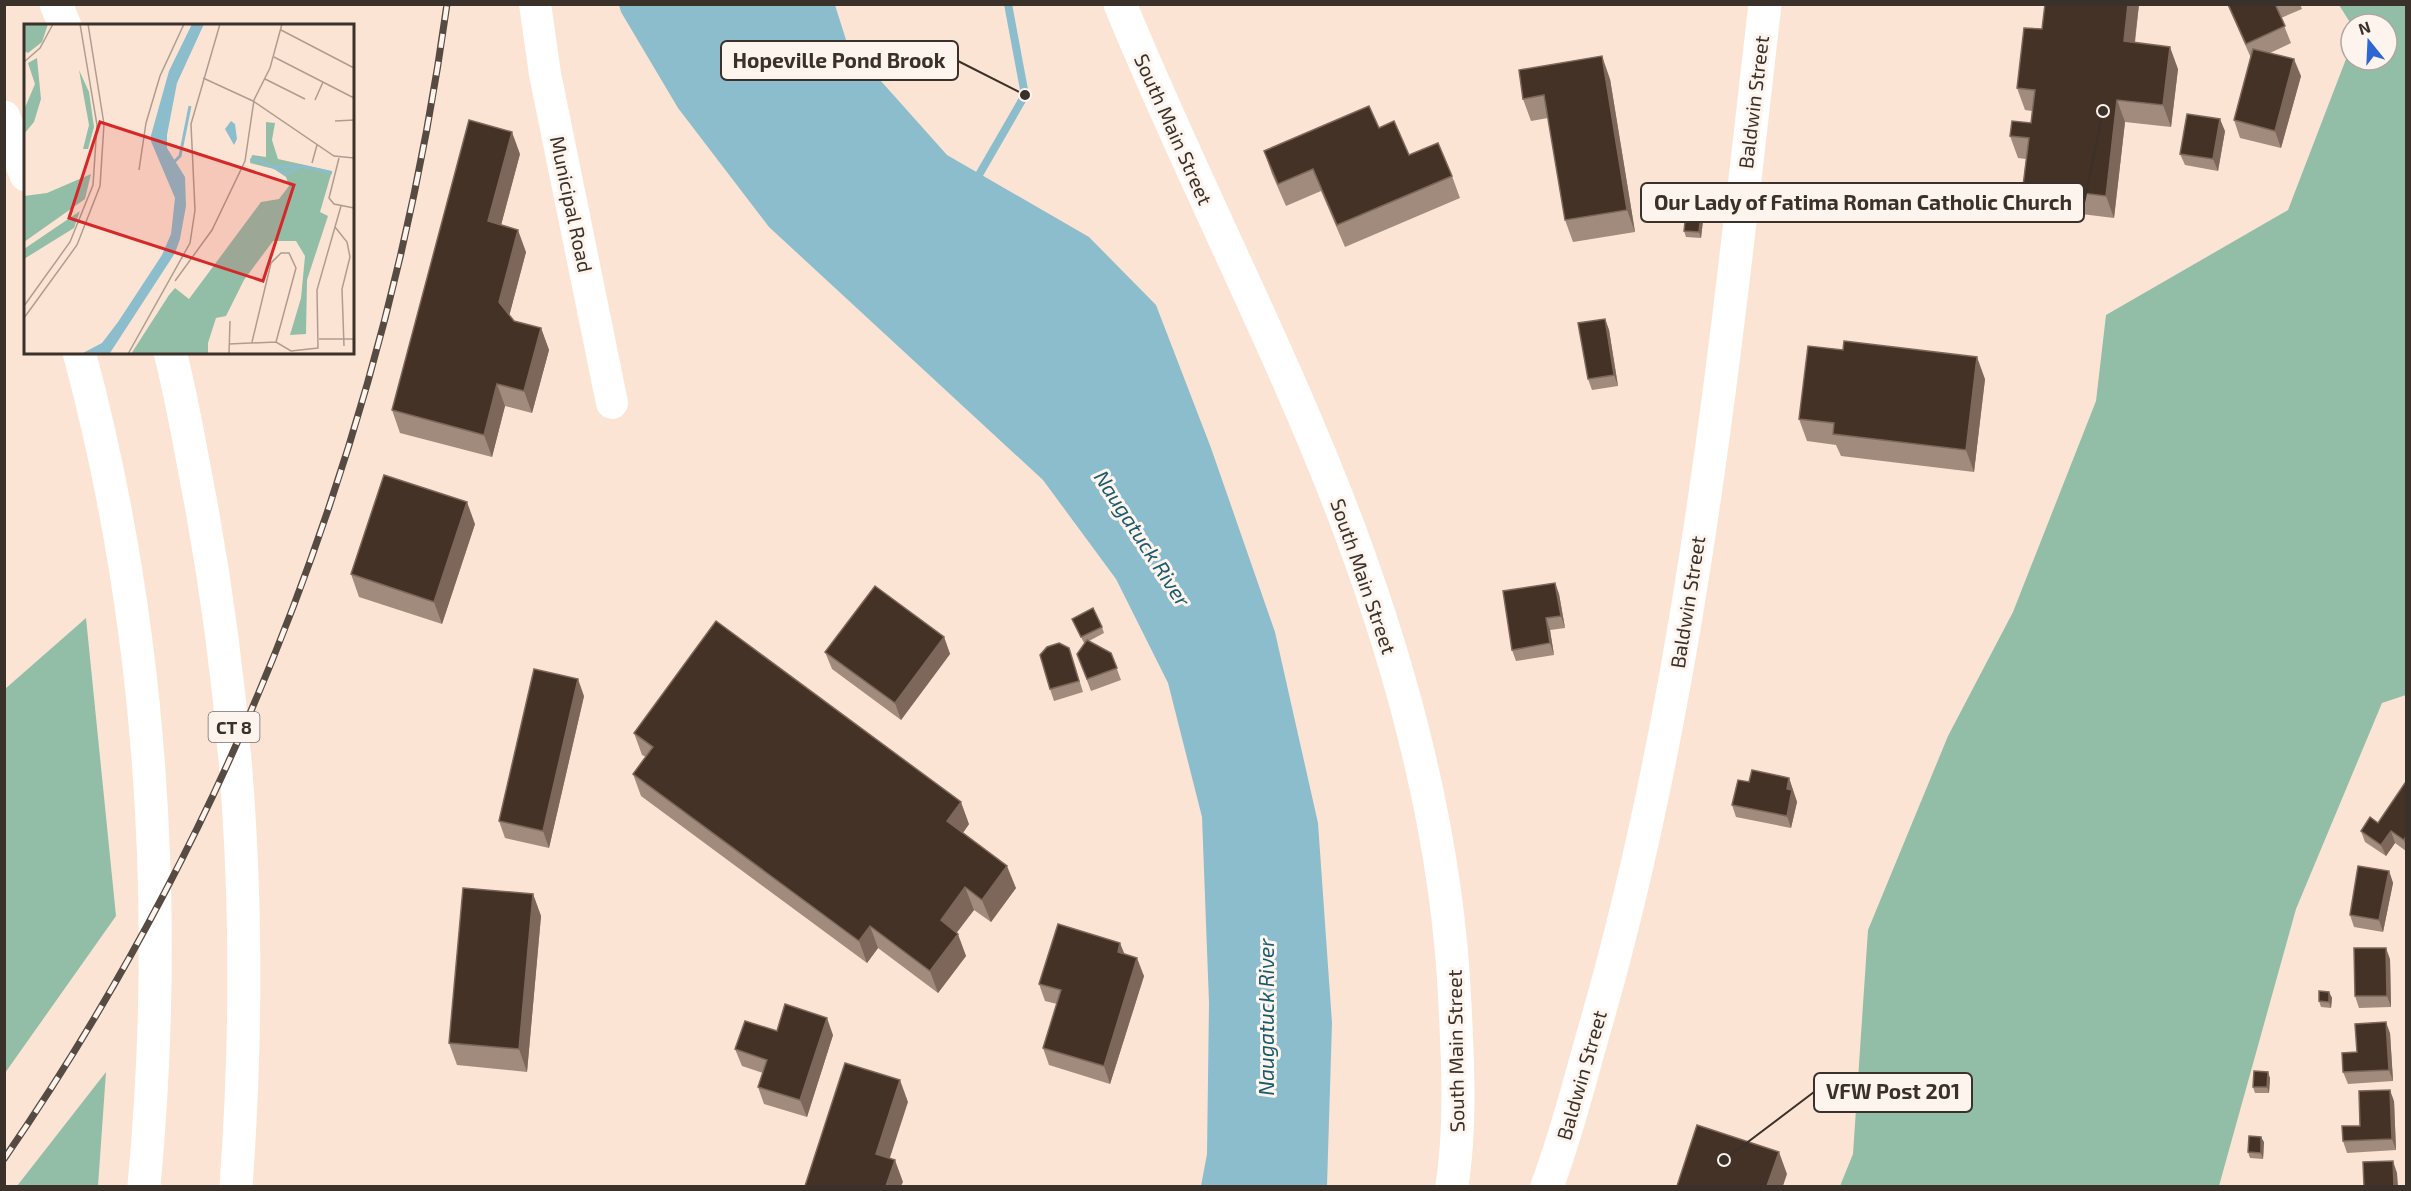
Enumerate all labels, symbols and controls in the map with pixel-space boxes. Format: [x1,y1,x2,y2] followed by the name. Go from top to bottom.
[2339,12,2399,72] north arrow
[2356,16,2373,38] text: N
[24,24,354,354] inset map
[1733,34,1773,170] street label: Baldwin Street
[721,41,958,80] callout: Hopeville Pond Brook
[733,47,946,72] text: Hopeville Pond Brook
[1130,50,1218,209] street label: South Main Street
[546,134,598,274] street label: Municipal Road
[1641,183,2084,222] callout: Our Lady of Fatima Roman Catholic Church
[1654,189,2072,215] text: Our Lady of Fatima Roman Catholic Church
[1090,465,1197,611] water label: Naugatuck River
[1326,495,1402,657] street label: South Main Street
[1665,534,1709,670] street label: Baldwin Street
[208,712,260,742] road number: CT 8
[1253,938,1278,1096] water label: Naugatuck River
[1442,969,1468,1133] street label: South Main Street
[1551,1007,1611,1143] street label: Baldwin Street
[1814,1073,1972,1112] callout: VFW Post 201
[1826,1078,1960,1103] text: VFW Post 201

